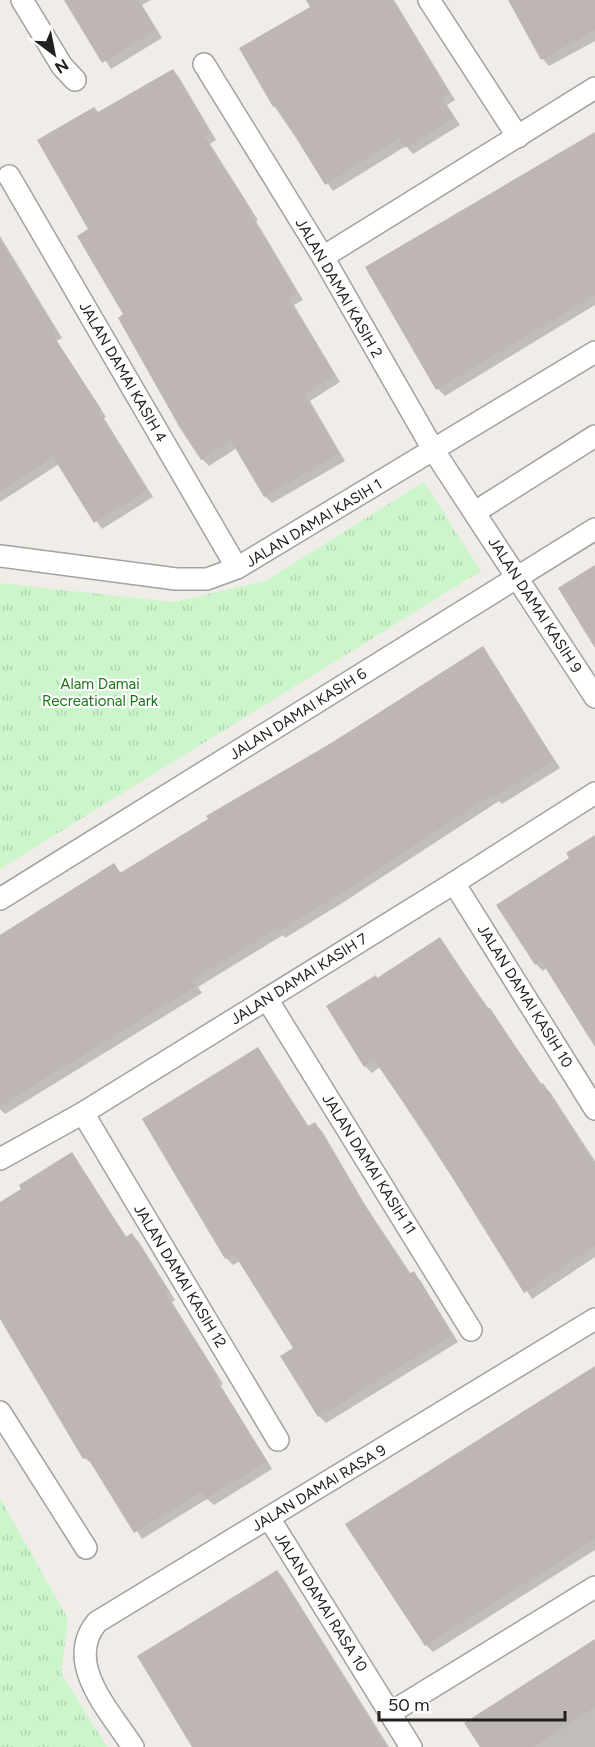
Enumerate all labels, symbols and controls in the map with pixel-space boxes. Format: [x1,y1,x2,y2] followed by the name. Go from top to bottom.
[24,24,84,84] north arrow
[51,55,72,78] text: N
[292,215,386,361] street label: JALAN DAMAI KASIH 2
[75,299,171,445] street label: JALAN DAMAI KASIH 4
[243,475,385,571] street label: JALAN DAMAI KASIH 1
[484,534,586,676] street label: JALAN DAMAI KASIH 9
[226,664,370,764] street label: JALAN DAMAI KASIH 6
[42,675,159,710] park label: Alam Damai Recreational Park
[473,921,577,1071] street label: JALAN DAMAI KASIH 10
[227,930,371,1028] street label: JALAN DAMAI KASIH 7
[318,1090,420,1238] street label: JALAN DAMAI KASIH 11
[130,1201,230,1351] street label: JALAN DAMAI KASIH 12
[249,1441,389,1535] street label: JALAN DAMAI RASA 9
[271,1529,371,1675] street label: JALAN DAMAI RASA 10
[379,1684,565,1722] scale bar
[388,1694,430,1716] text: 50 m

